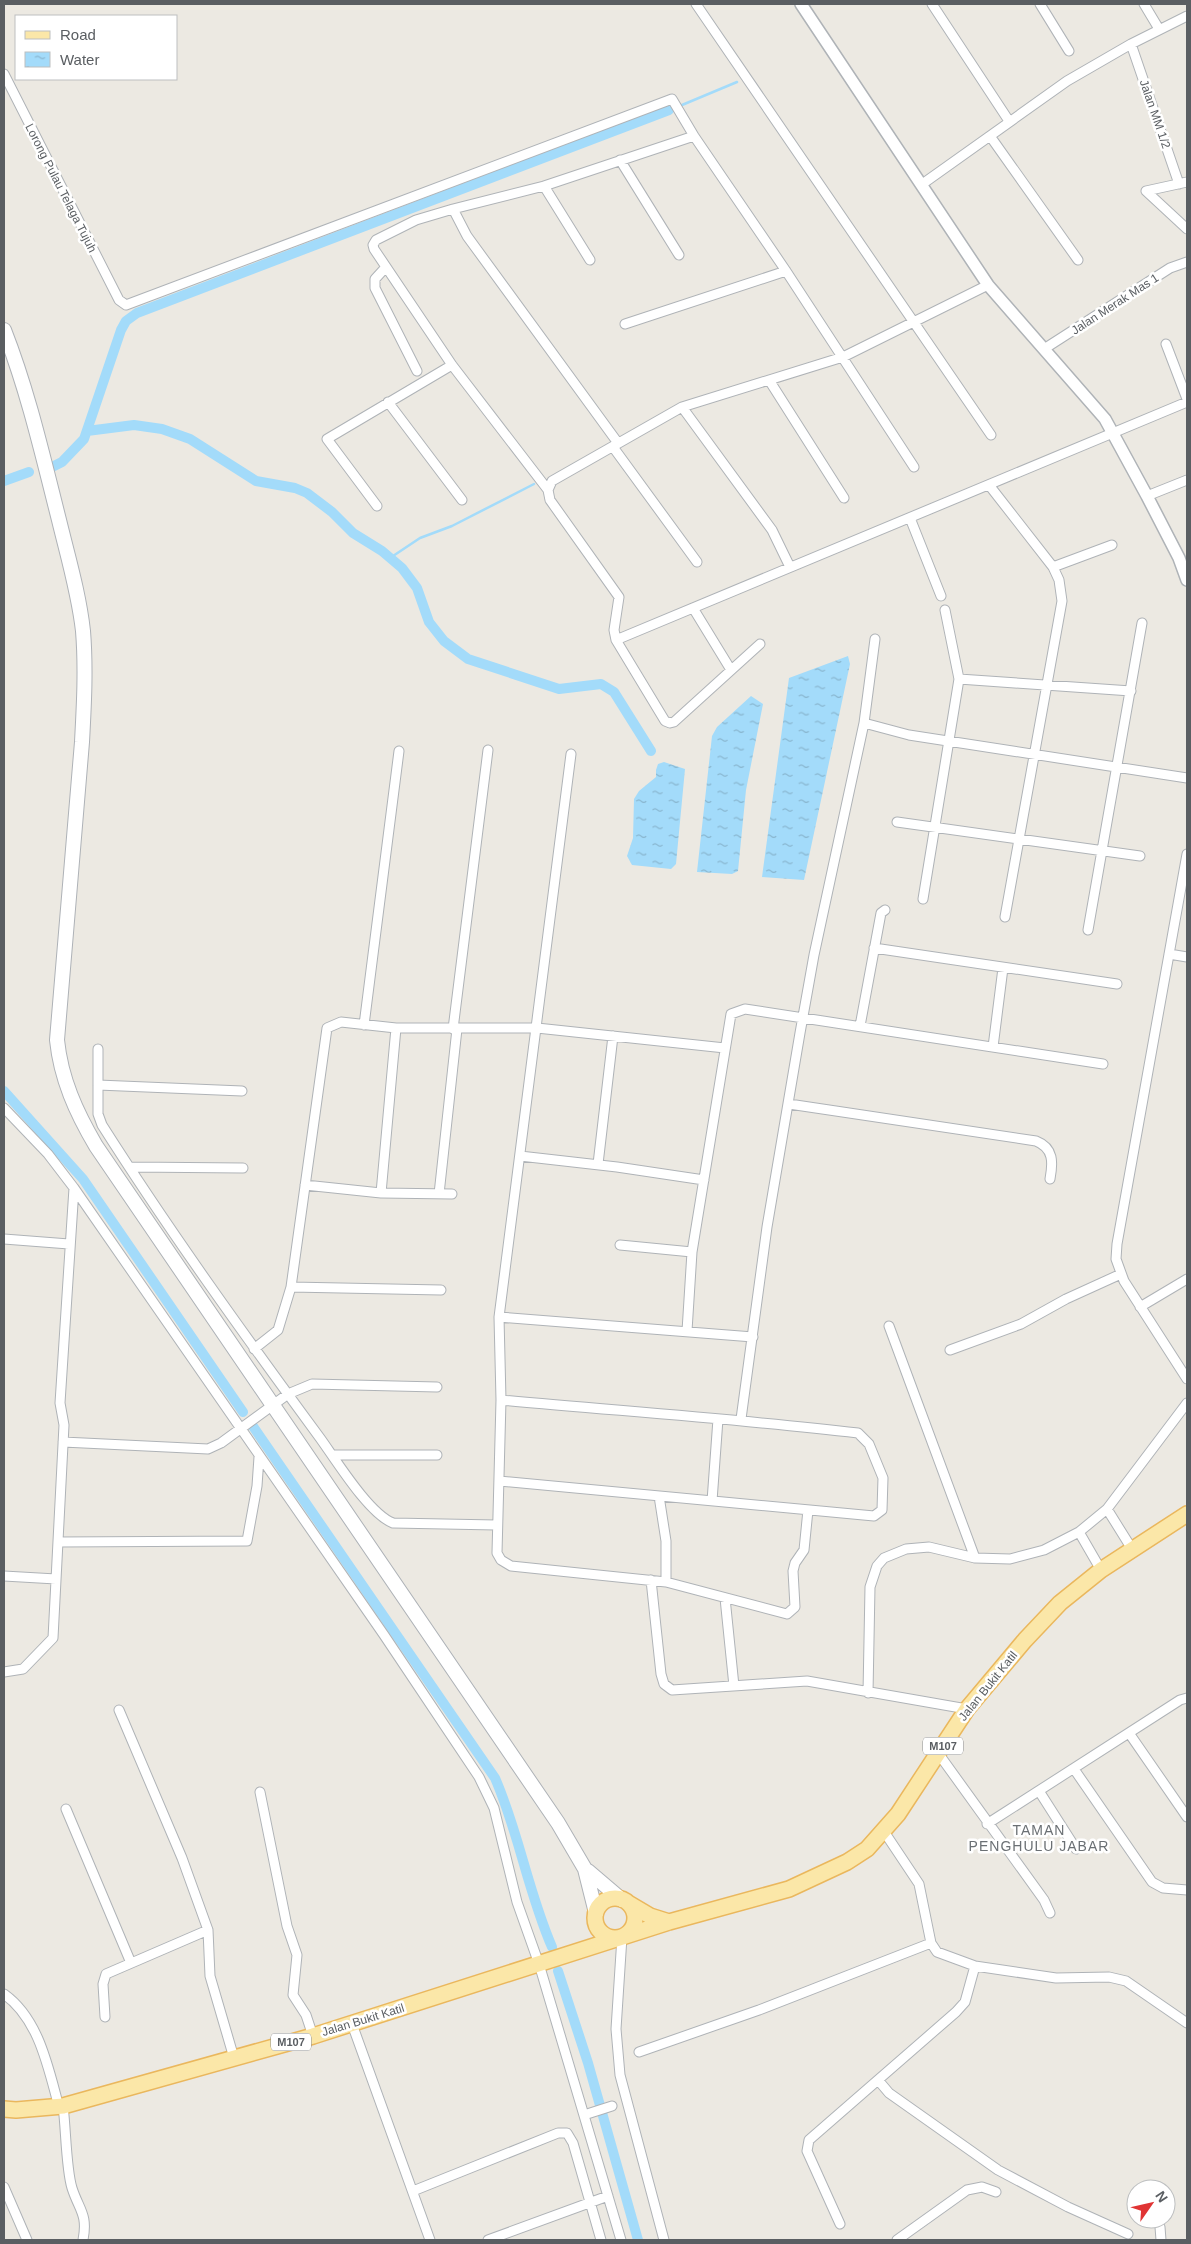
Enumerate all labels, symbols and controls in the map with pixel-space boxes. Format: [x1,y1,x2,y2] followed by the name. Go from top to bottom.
[15,15,178,80] legend
[60,26,96,43] text: Road
[60,51,99,68] text: Water
[1137,78,1173,151] street label: Jalan MM 1/2
[22,121,100,255] street label: Lorong Pulau Telaga Tujuh
[1069,270,1162,337] street label: Jalan Merak Mas 1
[956,1648,1020,1724] street label: Jalan Bukit Katil
[923,1738,963,1754] road number: M107
[969,1822,1109,1854] district label: TAMAN PENGHULU JABAR
[320,2001,406,2039] street label: Jalan Bukit Katil
[271,2034,311,2050] road number: M107
[1126,2179,1176,2229] north arrow
[1152,2188,1171,2205] text: N

